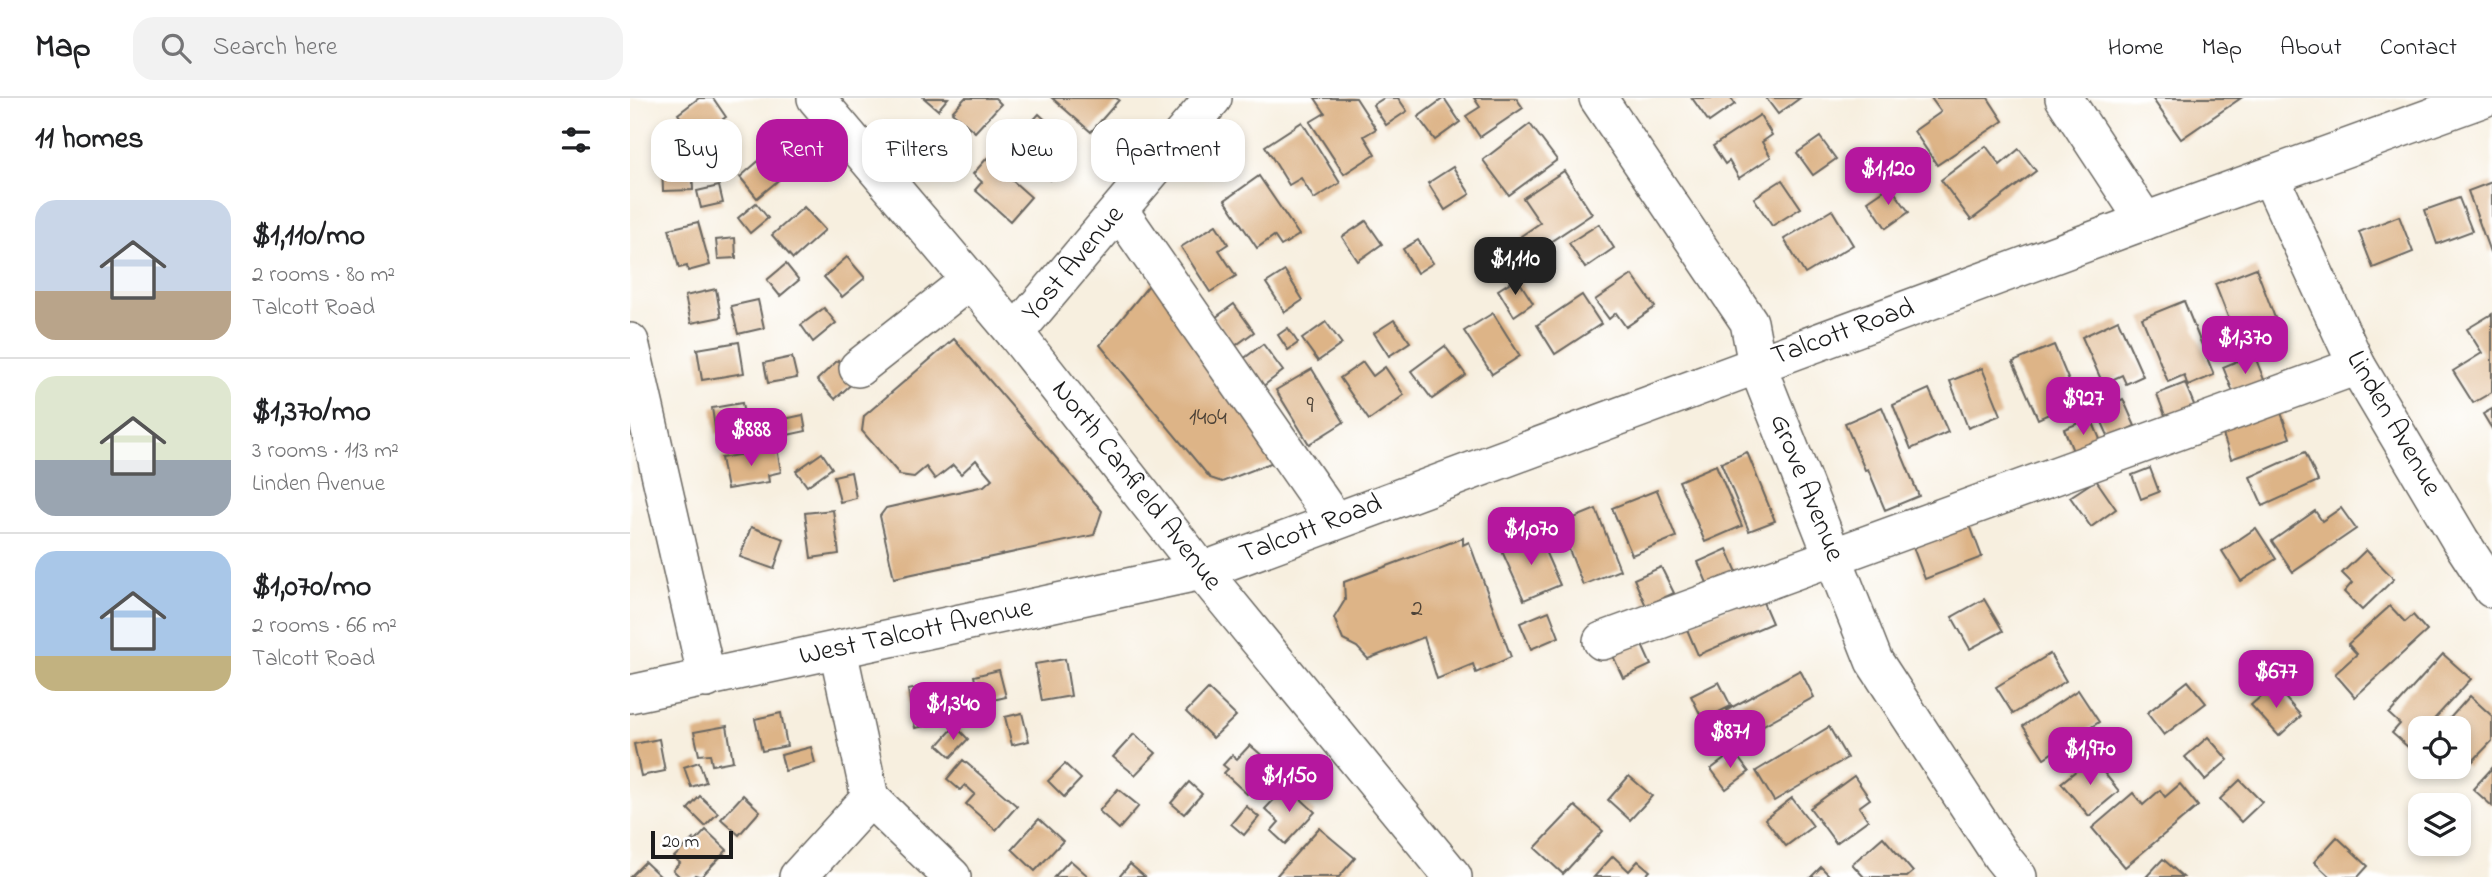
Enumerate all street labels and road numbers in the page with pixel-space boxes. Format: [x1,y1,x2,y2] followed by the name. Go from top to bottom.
[1013,196,1135,331] street label: Yost Avenue
[1766,288,1921,378] street label: Talcott Road
[2335,344,2451,505] street label: Linden Avenue
[1040,372,1232,601] street label: North Canfield Avenue
[1758,408,1854,568] street label: Grove Avenue
[1234,484,1388,576] street label: Talcott Road
[796,588,1037,678] street label: West Talcott Avenue

